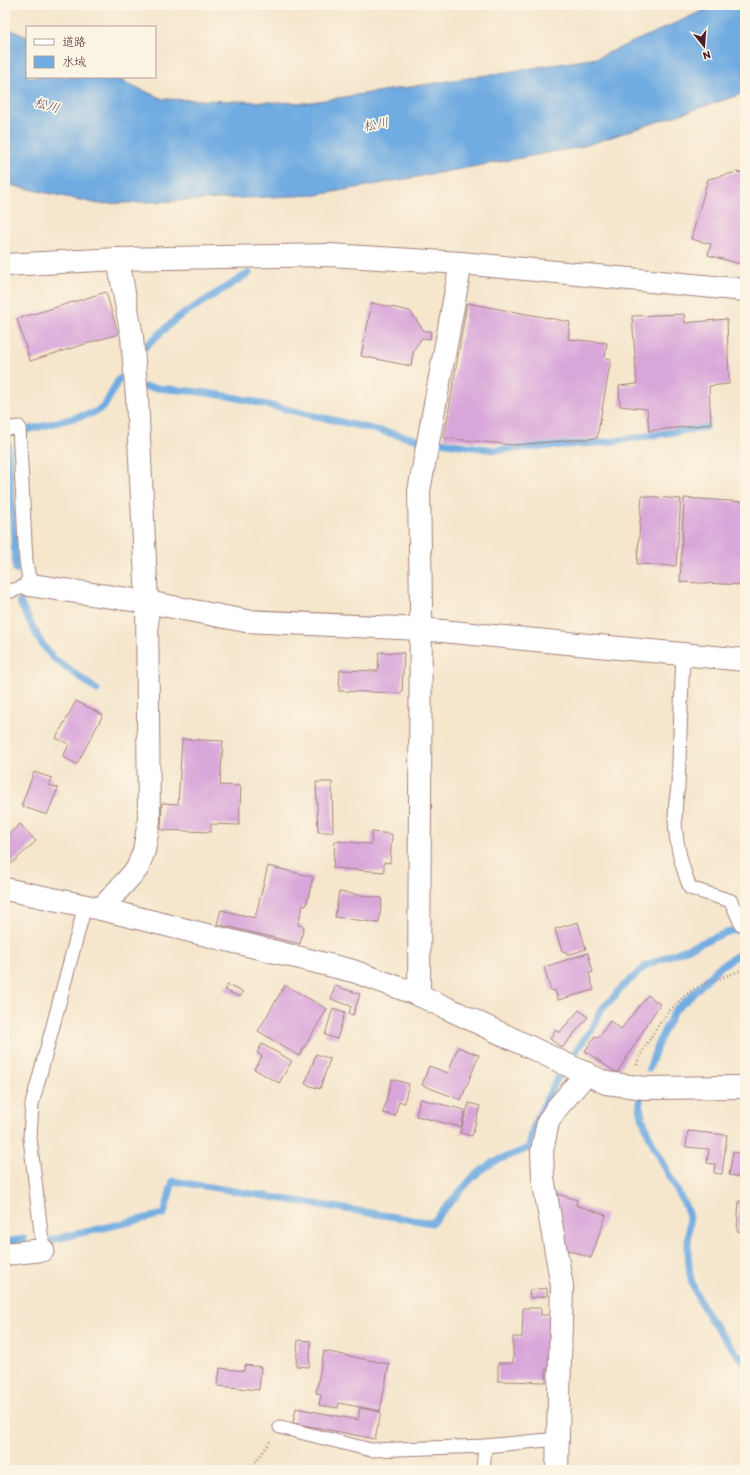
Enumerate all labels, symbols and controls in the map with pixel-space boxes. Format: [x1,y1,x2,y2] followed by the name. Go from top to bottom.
[26,26,156,78] legend
[684,26,724,66] north arrow
[62,35,86,49] text: 道路
[701,48,712,62] text: N
[62,55,86,69] text: 水域
[32,94,62,116] water label: 松川
[362,114,390,134] water label: 松川

